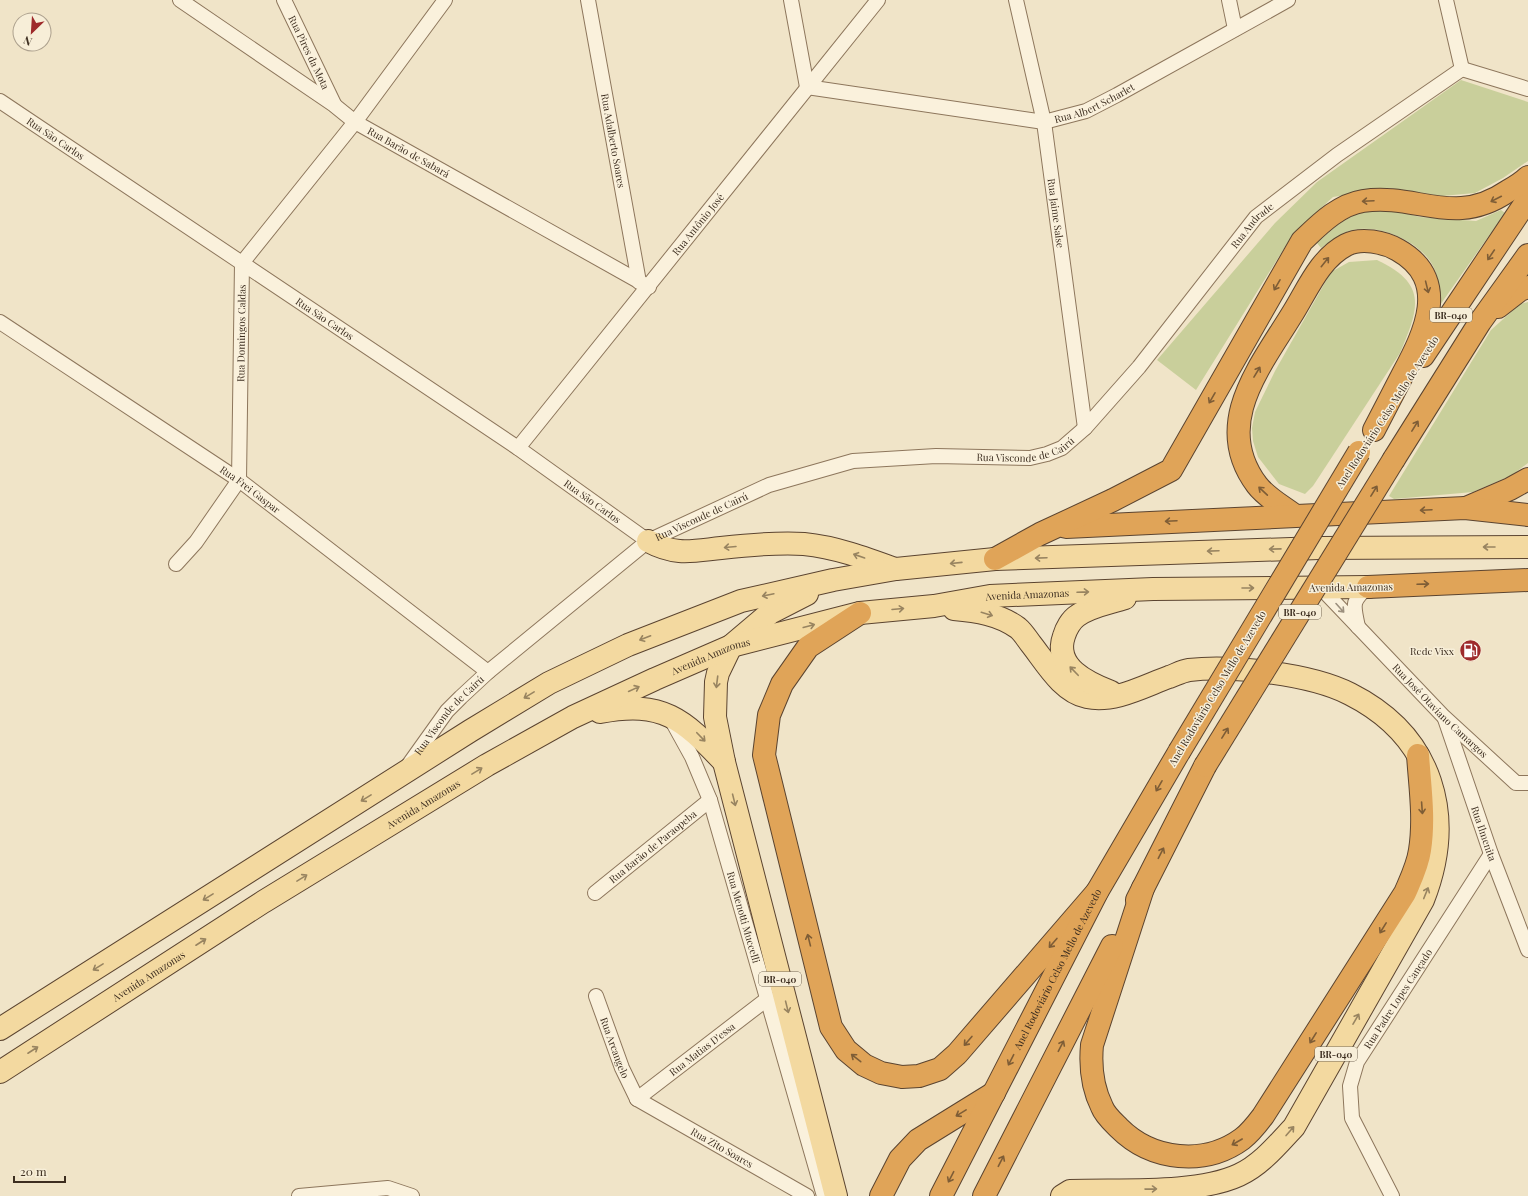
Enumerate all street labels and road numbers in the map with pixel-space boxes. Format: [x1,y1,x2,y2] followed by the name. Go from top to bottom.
[285,13,333,92] street label: Rua Pires da Mota
[1053,80,1137,126] street label: Rua Albert Scharlet
[598,92,629,189] street label: Rua Adalberto Soares
[24,114,87,163] street label: Rua São Carlos
[365,123,452,181] street label: Rua Barão de Sabará
[1045,177,1068,249] street label: Rua Jaime Salse
[669,190,727,258] street label: Rua Antônio José
[1227,199,1276,251] street label: Rua Andrade
[233,284,249,382] street label: Rua Domingos Caldas
[293,294,357,343] street label: Rua São Carlos
[1430,308,1472,322] road number: BR-040
[1332,333,1442,492] street label: Anel Rodoviário Celso Mello de Azevedo
[976,434,1077,465] street label: Rua Visconde de Cairú
[217,462,284,517] street label: Rua Frei Gaspar
[561,476,624,526] street label: Rua São Carlos
[653,489,750,544] street label: Rua Visconde de Cairú
[1308,579,1393,595] street label: Avenida Amazonas
[983,586,1069,604] street label: Avenida Amazonas
[1279,605,1321,619] road number: BR-040
[1164,607,1269,769] street label: Anel Rodoviário Celso Mello de Azevedo
[668,634,752,678] street label: Avenida Amazonas
[1390,660,1491,761] street label: Rua José Otaviano Camargos
[411,672,487,758] street label: Rua Visconde de Cairú
[383,776,463,832] street label: Avenida Amazonas
[1468,804,1500,863] street label: Rua Ilmenita
[606,807,699,886] street label: Rua Barão de Paraopeba
[724,870,764,965] street label: Rua Menotti Muccelli
[1010,886,1105,1053] street label: Anel Rodoviário Celso Mello de Azevedo
[1360,946,1435,1051] street label: Rua Padre Lopes Cançado
[109,947,188,1005] street label: Avenida Amazonas
[759,972,801,986] road number: BR-040
[597,1015,633,1081] street label: Rua Arcangelo
[666,1019,738,1079] street label: Rua Matias D'essa
[1315,1047,1357,1061] road number: BR-040
[688,1124,756,1171] street label: Rua Zito Soares

